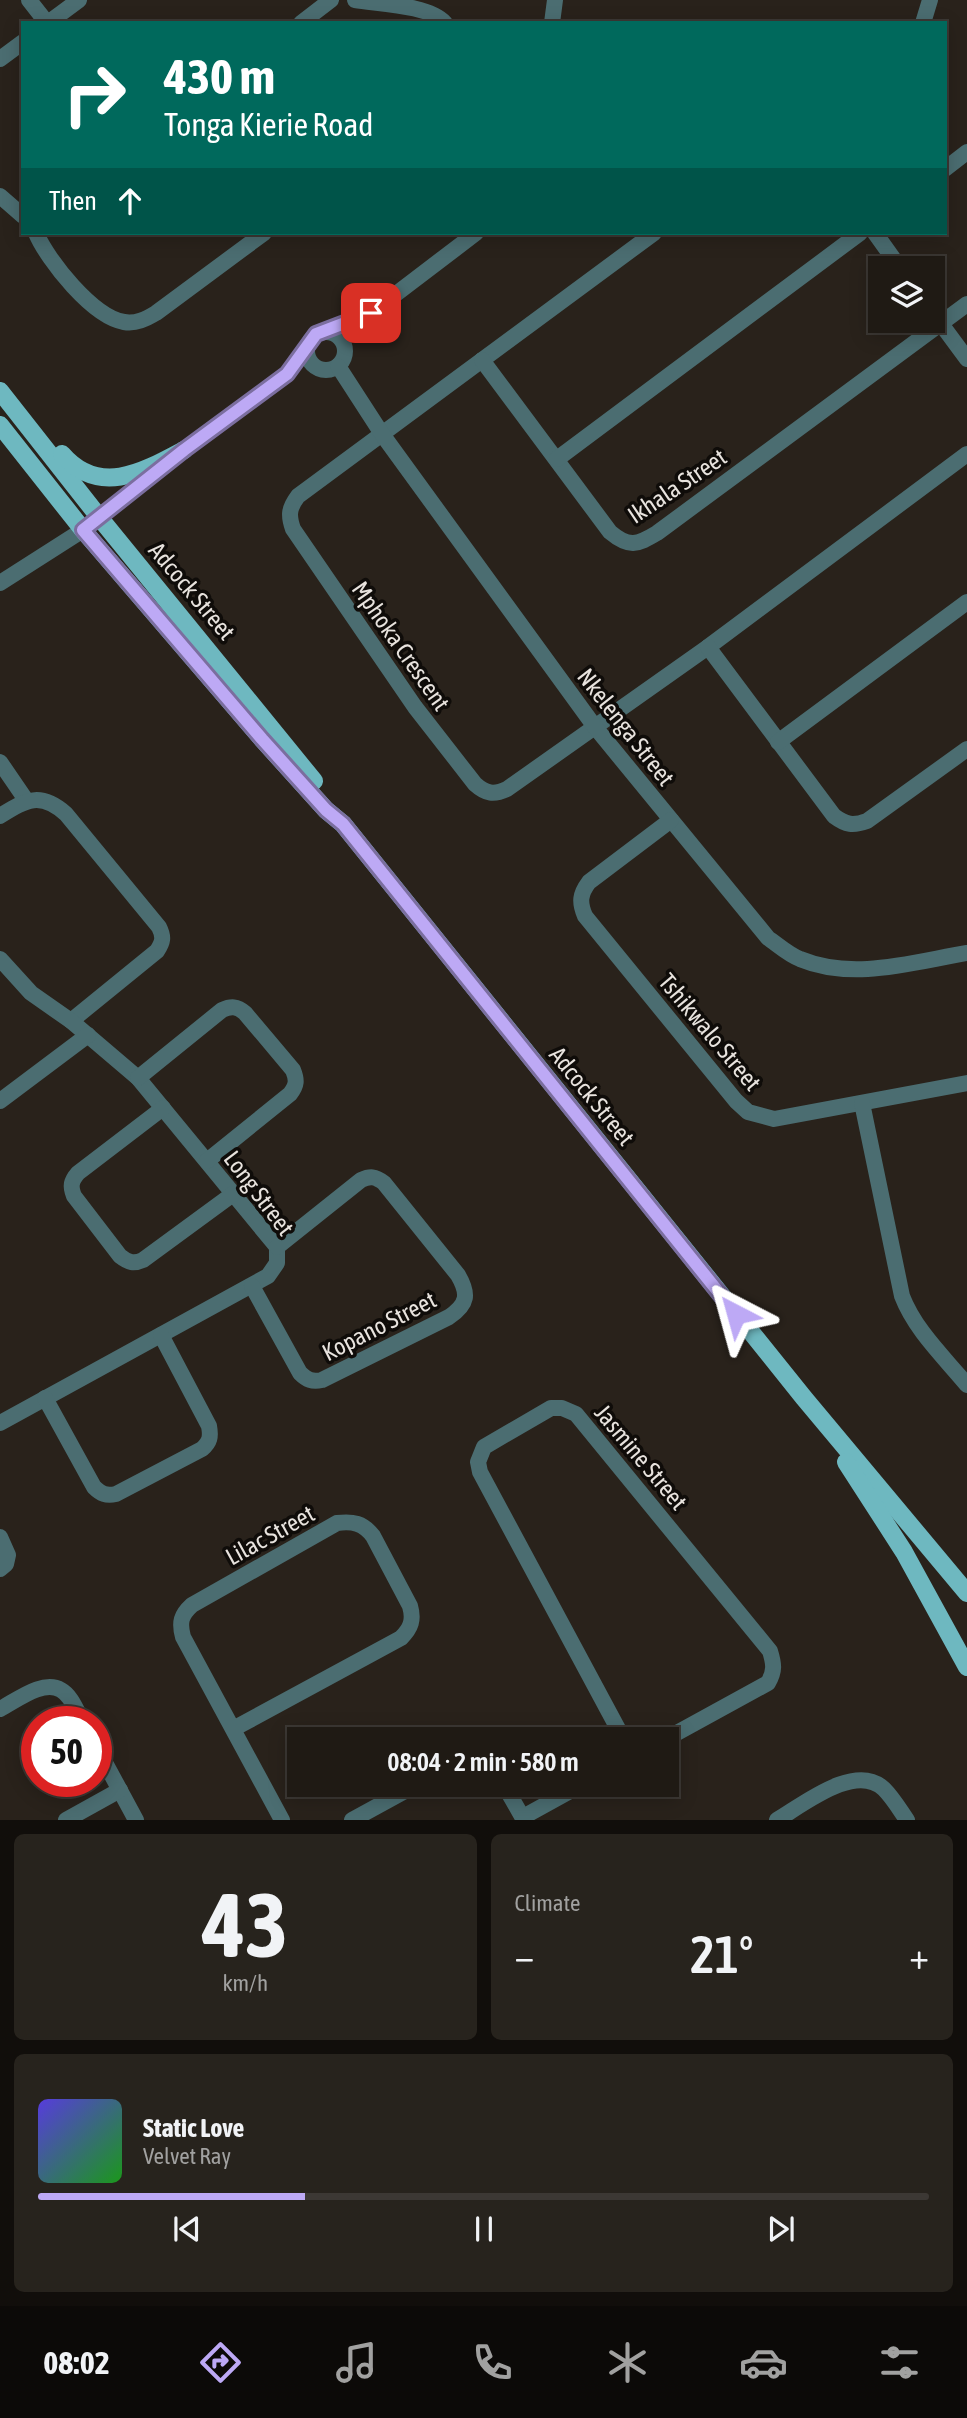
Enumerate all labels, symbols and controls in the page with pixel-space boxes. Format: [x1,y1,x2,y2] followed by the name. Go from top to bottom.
[164,48,275,104] text: 430 m
[49,49,140,140] icon: right
[164,106,373,143] text: Tonga Kierie Road
[111,182,149,220] icon: ahead
[49,186,97,216] text: Then
[868,256,945,333] map controls
[868,256,945,333] button: layers
[341,283,401,343] pin
[352,294,390,332] icon: arrive
[623,443,731,529] street label: Ikhala Street
[144,537,241,645] street label: Adcock Street
[347,576,455,716] street label: Mphoka Crescent
[572,663,680,791] street label: Nkelenga Street
[653,968,767,1096] street label: Tshikwalo Street
[544,1041,640,1151] street label: Adcock Street
[219,1146,299,1241] street label: Long Street
[699,1277,773,1351] position arrow
[318,1286,440,1366] street label: Kopano Street
[589,1399,693,1515] street label: Jasmine Street
[221,1500,319,1570] street label: Lilac Street
[21,1706,112,1797] speed limit sign: 50
[387,1747,579,1777] text: 08:04 · 2 min · 580 m
[202,1872,288,1976] text: 43
[515,1890,580,1916] text: Climate
[690,1924,753,1984] text: 21°
[515,1934,534,1977] text: −
[909,1934,929,1977] text: +
[222,1970,268,1996] text: km/h
[143,2113,244,2143] text: Static Love
[143,2143,231,2169] text: Velvet Ray
[168,2210,206,2248] icon: previous
[465,2210,503,2248] icon: pause
[762,2210,800,2248] icon: next
[196,2338,245,2387] icon: directions
[332,2338,381,2387] icon: music
[468,2338,517,2387] icon: phone
[603,2338,652,2387] icon: climate
[739,2338,788,2387] icon: car
[875,2338,924,2387] icon: filters
[43,2344,110,2381] text: 08:02

